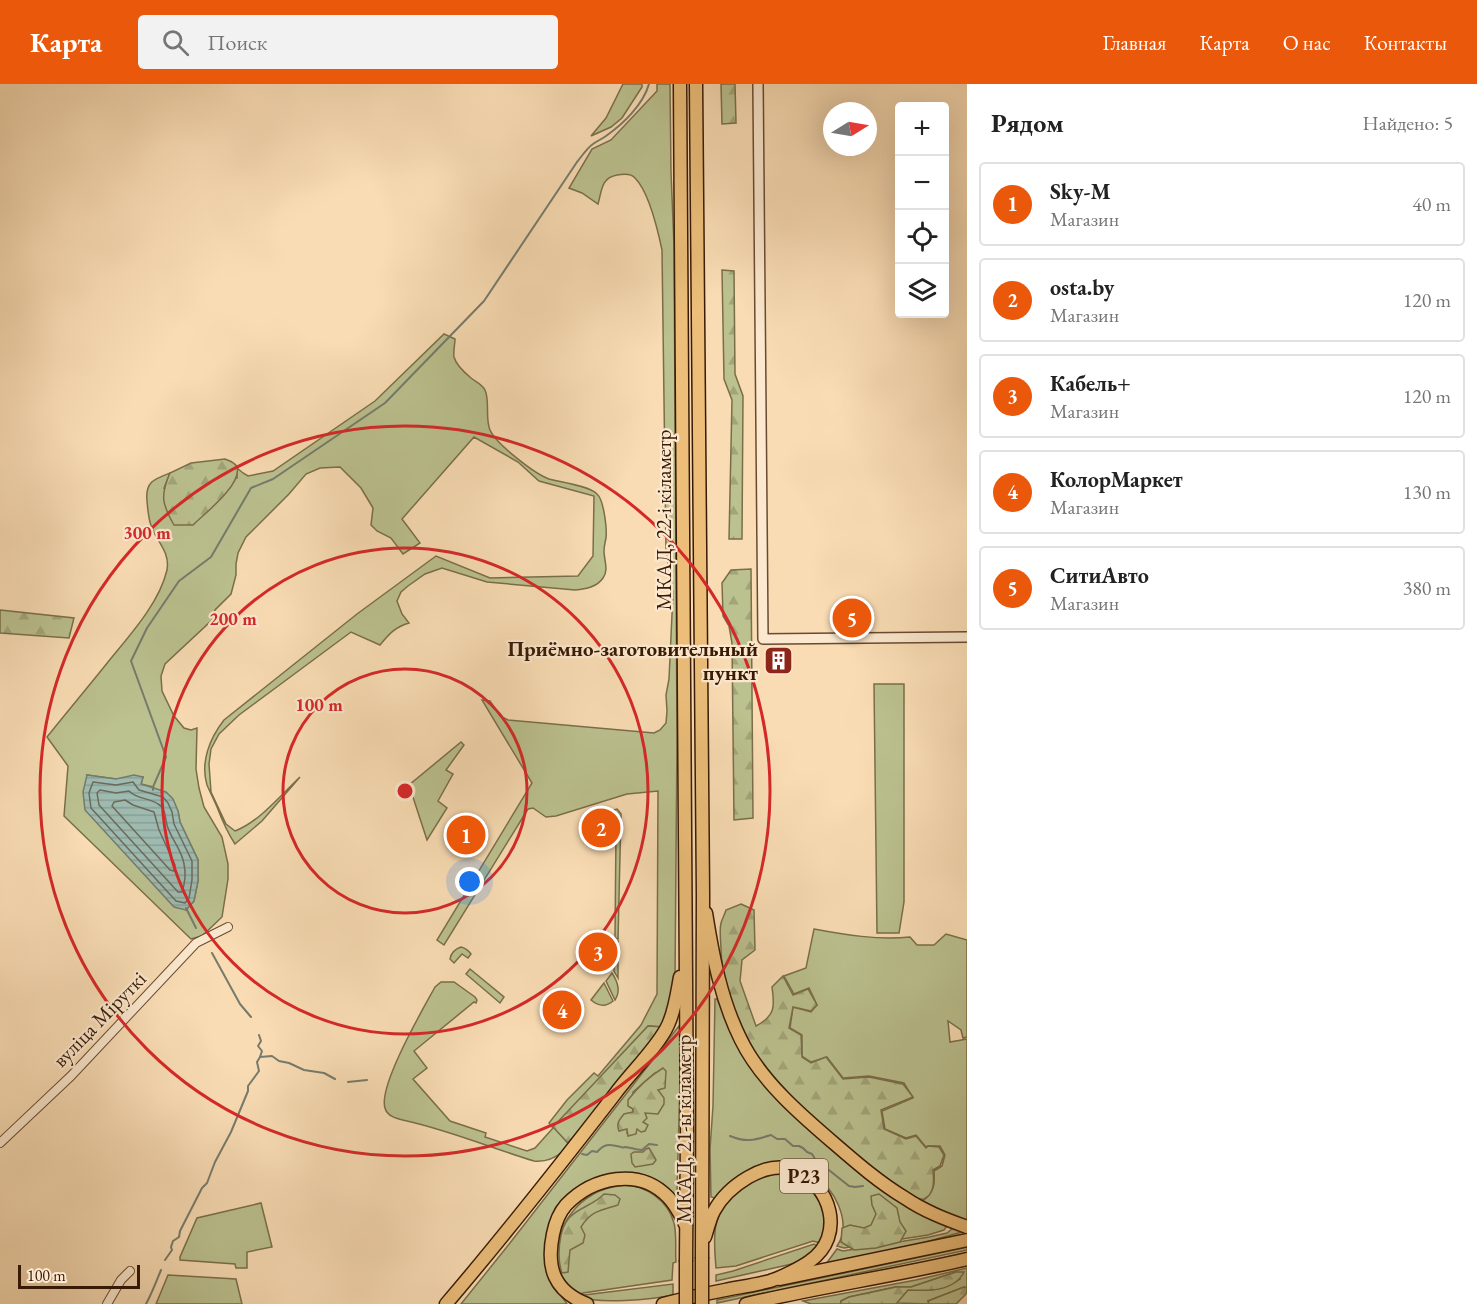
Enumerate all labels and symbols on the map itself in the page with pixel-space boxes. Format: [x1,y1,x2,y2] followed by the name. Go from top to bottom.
[823,102,877,156] north arrow
[650,429,677,610] street label: МКАД, 22-і кіламетр
[123,521,171,544] text: 300 m
[832,596,872,640] pin: 5
[209,607,257,630] text: 200 m
[507,635,759,686] place label: Приёмно-заготовительный пункт
[763,644,795,676] building icon: Приёмно-заготовительный пункт
[295,693,343,716] text: 100 m
[395,781,415,801] centre of rings
[582,806,620,850] pin: 2
[446,812,486,858] pin: 1
[455,867,484,896] your location
[578,930,618,974] pin: 3
[46,965,152,1073] street label: вуліца Міруткі
[542,988,582,1032] pin: 4
[670,1035,697,1223] street label: МКАД, 21-ы кіламетр
[780,1159,828,1193] road number: Р23
[18,1262,140,1290] scale bar

